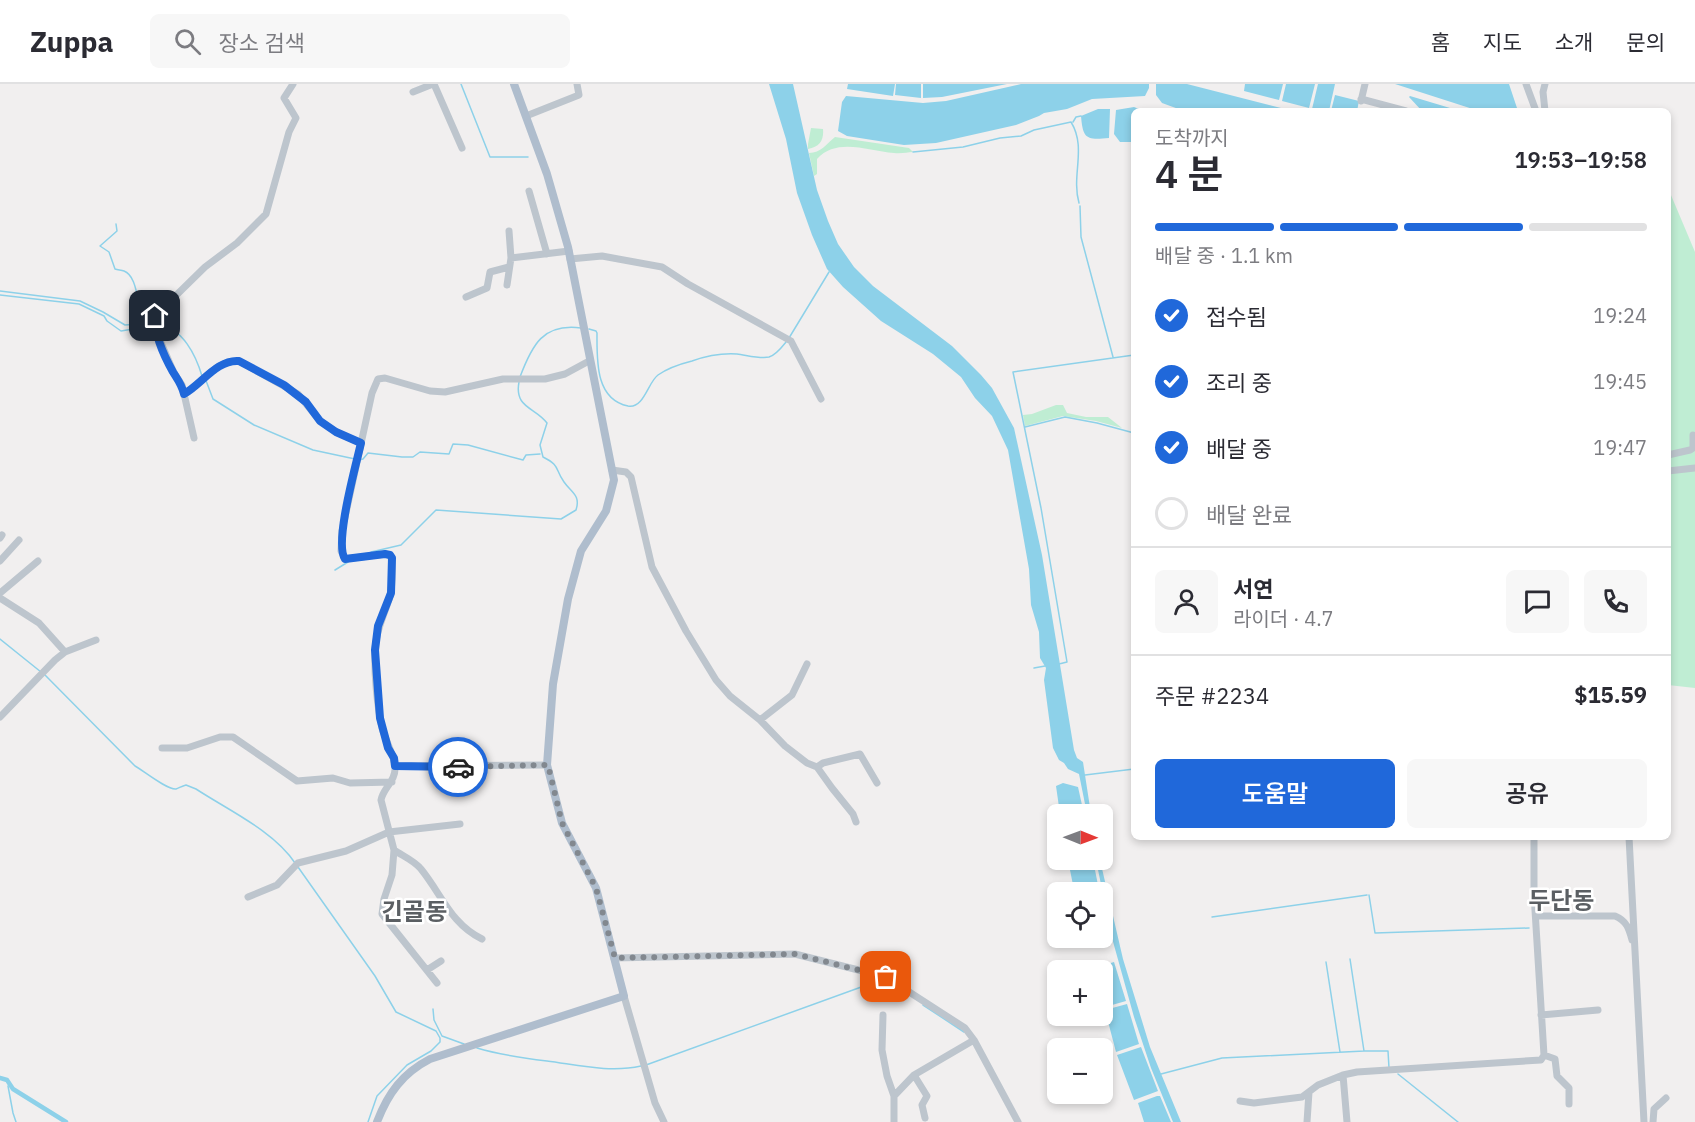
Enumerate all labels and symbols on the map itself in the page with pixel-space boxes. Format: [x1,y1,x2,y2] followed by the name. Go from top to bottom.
[129,290,180,341] pin
[428,737,488,797] courier
[1047,804,1113,870] north arrow
[1528,884,1594,916] district label: 두단동
[381,895,447,927] district label: 긴골동
[860,951,911,1002] pin

